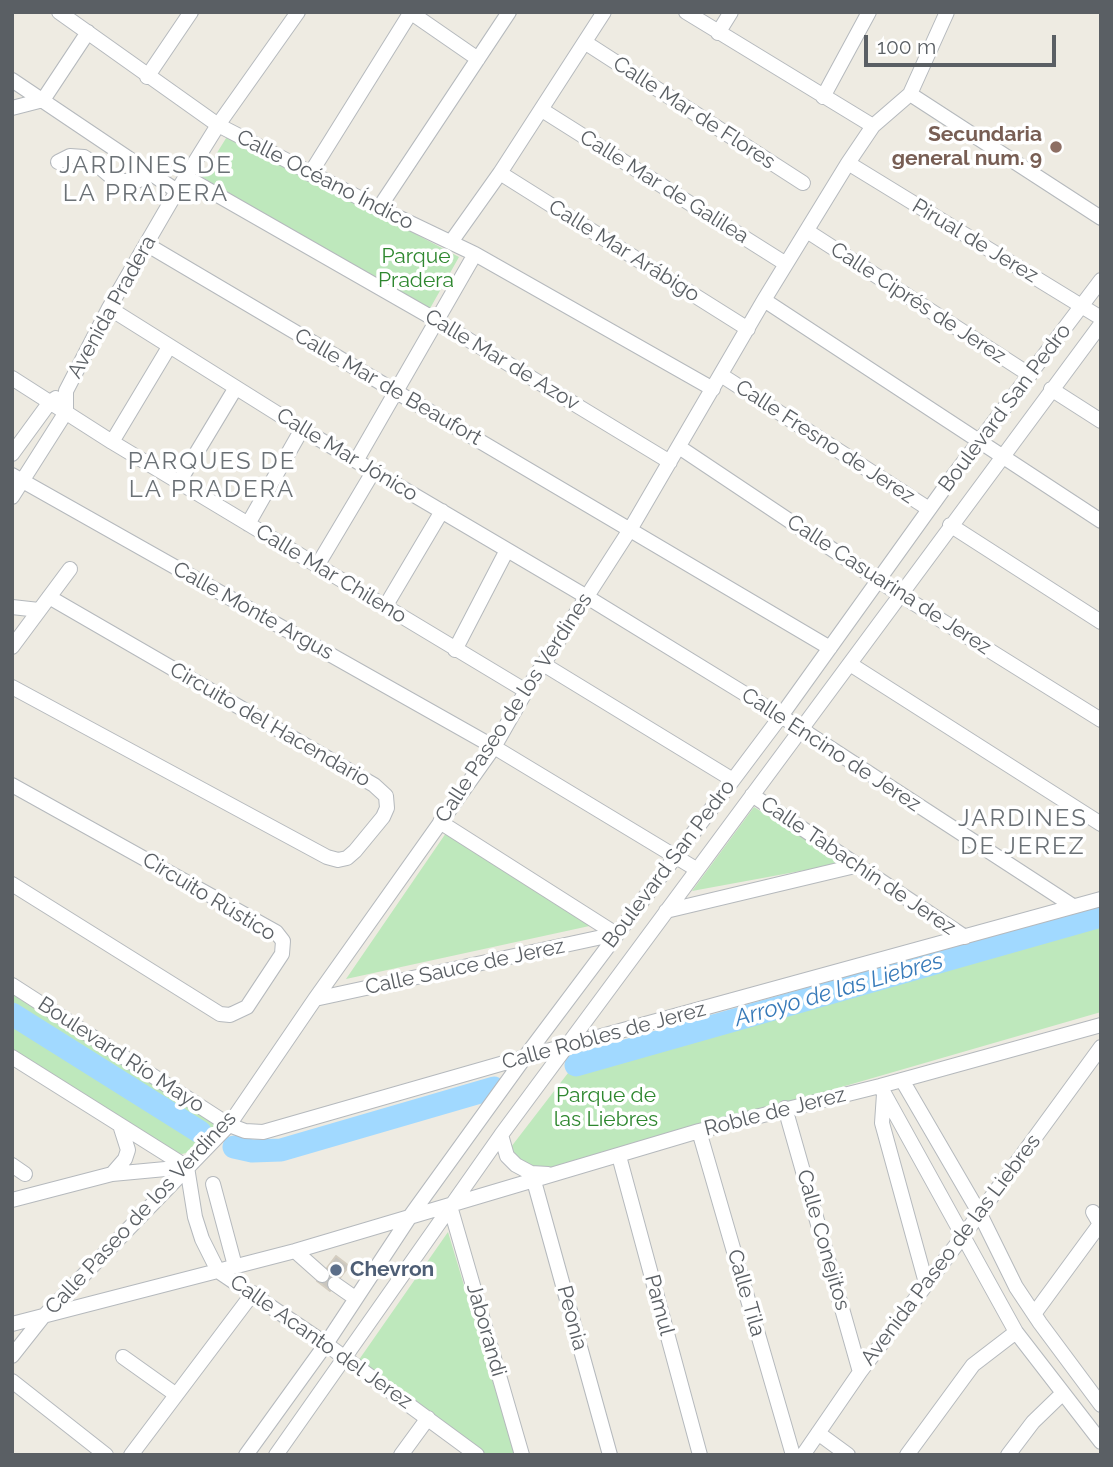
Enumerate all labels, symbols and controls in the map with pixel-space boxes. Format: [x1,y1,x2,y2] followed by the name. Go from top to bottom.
[868,21,1060,65] scale bar
[877,34,936,59] text: 100 m
[608,51,780,175] street label: Calle Mar de Flores
[892,122,1042,172] place label: Secundaria general num. 9
[232,125,418,235] street label: Calle Océano Índico
[575,125,753,249] street label: Calle Mar de Galilea
[1048,139,1064,155] marker: Secundaria general num. 9
[61,152,231,208] district label: JARDINES DE LA PRADERA
[907,193,1043,289] street label: Pirual de Jerez
[544,194,704,308] street label: Calle Mar Arábigo
[62,231,162,383] street label: Avenida Pradera
[825,237,1011,369] street label: Calle Ciprés de Jerez
[378,244,454,294] park label: Parque Pradera
[420,304,584,416] street label: Calle Mar de Azov
[934,319,1076,497] street label: Boulevard San Pedro
[290,323,486,451] street label: Calle Mar de Beaufort
[731,375,919,509] street label: Calle Fresno de Jerez
[272,403,422,507] street label: Calle Mar Jónico
[129,448,295,504] district label: PARQUES DE LA PRADERA
[782,510,996,660] street label: Calle Casuarina de Jerez
[251,519,411,629] street label: Calle Mar Chileno
[169,557,337,665] street label: Calle Monte Argus
[430,588,598,828] street label: Calle Paseo de los Verdines
[165,657,375,793] street label: Circuito del Hacendario
[737,683,925,817] street label: Calle Encino de Jerez
[598,775,740,953] street label: Boulevard San Pedro
[756,791,960,941] street label: Calle Tabachín de Jerez
[959,805,1087,861] district label: JARDINES DE JEREZ
[138,847,280,947] street label: Circuito Rústico
[363,934,567,1000] street label: Calle Sauce de Jerez
[732,947,946,1033] water label: Arroyo de las Liebres
[33,992,209,1118] street label: Boulevard Río Mayo
[499,997,709,1075] street label: Calle Robles de Jerez
[702,1082,848,1142] street label: Roble de Jerez
[554,1083,658,1133] park label: Parque de las Liebres
[40,1106,242,1320] street label: Calle Paseo de los Verdines
[856,1129,1046,1371] street label: Avenida Paseo de las Liebres
[791,1167,855,1313] street label: Calle Conejitos
[722,1247,770,1339] street label: Calle Tila
[350,1257,434,1283] place label: Chevron
[328,1262,344,1278] marker: Chevron
[225,1269,417,1415] street label: Calle Acanto del Jerez
[639,1272,679,1338] street label: Pamul
[461,1281,511,1379] street label: Jaborandi
[551,1283,593,1353] street label: Peonia

